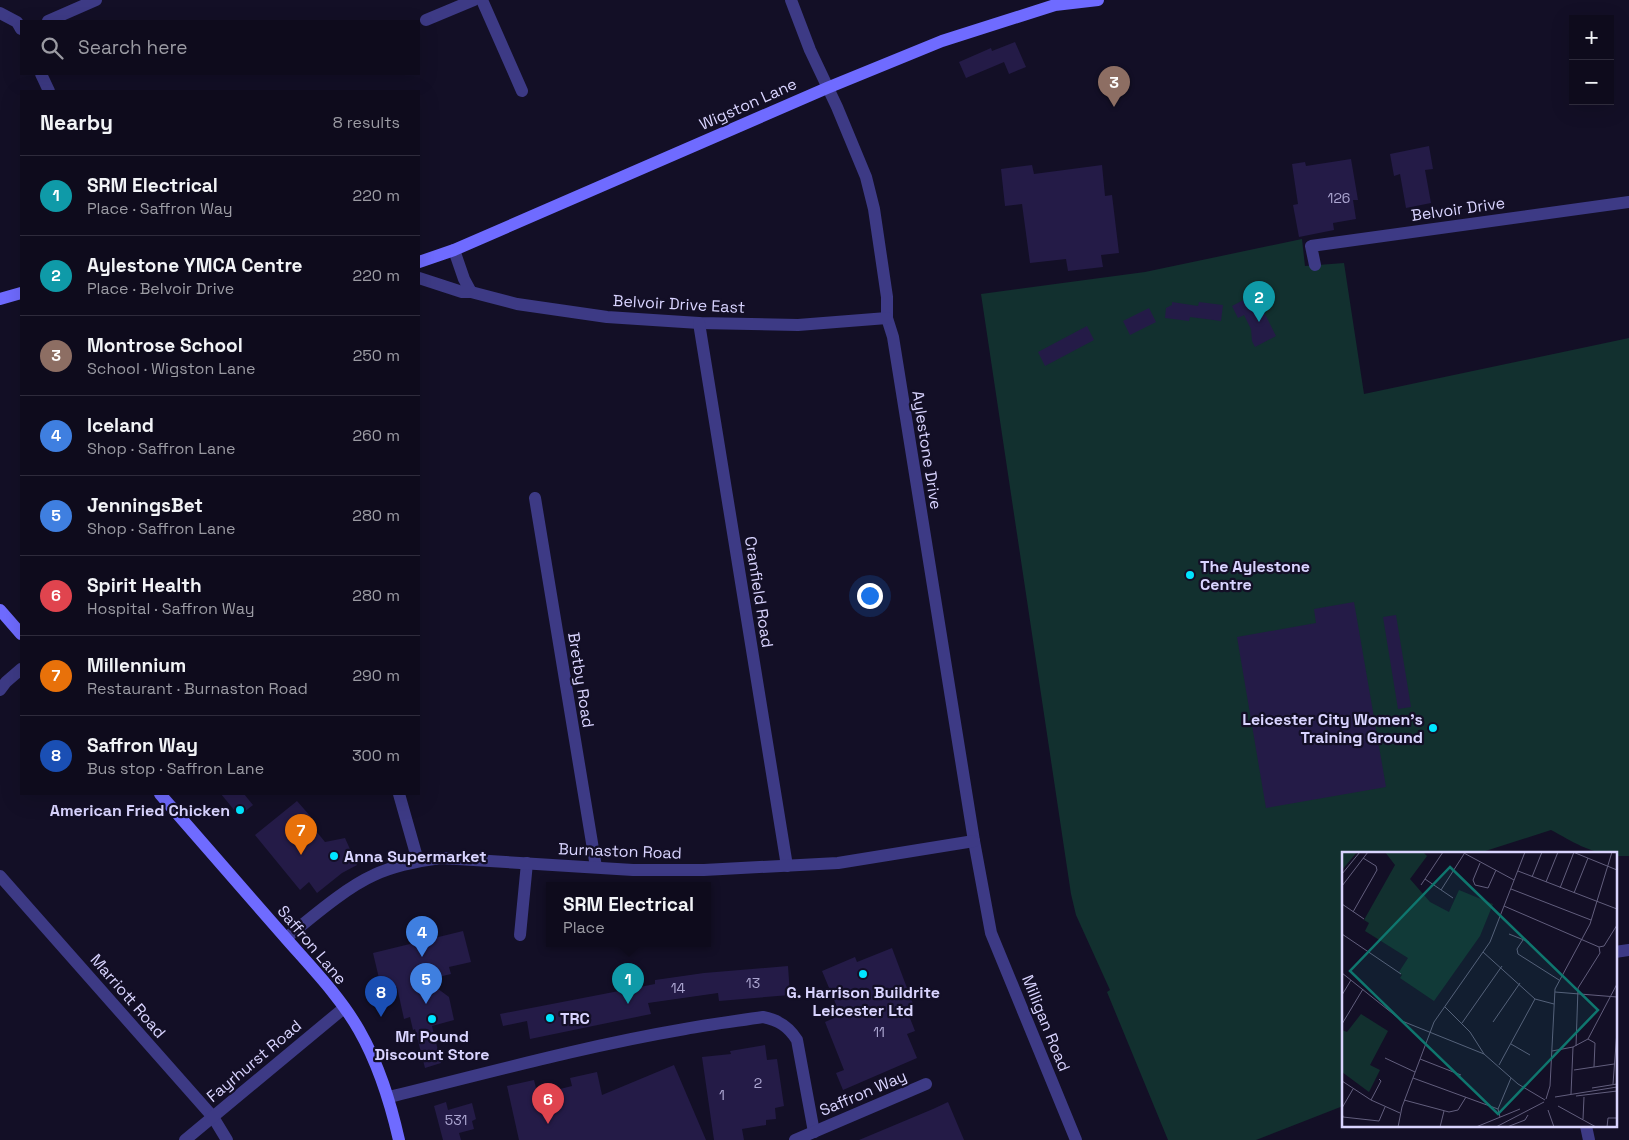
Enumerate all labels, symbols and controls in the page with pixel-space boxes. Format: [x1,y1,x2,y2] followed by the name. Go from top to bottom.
[1569,15,1614,105] map controls
[1569,15,1614,60] button: +
[20,20,420,75] search box
[38,34,66,62] icon: search
[78,35,188,60] text: Search here
[1569,60,1614,105] button: −
[1098,66,1130,107] pin: 3
[696,73,800,135] street label: Wigston Lane
[40,109,113,136] text: Nearby
[333,112,400,133] text: 8 results
[87,173,218,198] text: SRM Electrical
[52,185,60,206] text: 1
[353,185,400,206] text: 220 m
[1328,189,1350,207] house number: 126
[1410,192,1506,226] street label: Belvoir Drive
[87,198,233,219] text: Place · Saffron Way
[87,253,303,278] text: Aylestone YMCA Centre
[51,265,61,286] text: 2
[353,265,400,286] text: 220 m
[87,278,234,299] text: Place · Belvoir Drive
[1243,281,1275,322] pin: 2
[612,290,746,318] street label: Belvoir Drive East
[87,333,243,358] text: Montrose School
[51,345,61,366] text: 3
[353,345,400,366] text: 250 m
[87,358,256,379] text: School · Wigston Lane
[907,389,947,511] street label: Aylestone Drive
[87,413,154,438] text: Iceland
[51,425,61,446] text: 4
[352,425,400,446] text: 260 m
[87,438,236,459] text: Shop · Saffron Lane
[87,493,203,518] text: JenningsBet
[51,505,61,526] text: 5
[352,505,400,526] text: 280 m
[87,518,236,539] text: Shop · Saffron Lane
[740,535,778,649] street label: Cranfield Road
[1200,556,1310,595] place label: The Aylestone Centre
[1184,569,1196,581] marker: The Aylestone Centre
[87,573,202,598] text: Spirit Health
[857,583,883,609] your location
[51,585,61,606] text: 6
[352,585,400,606] text: 280 m
[87,598,254,619] text: Hospital · Saffron Way
[563,631,599,729] street label: Bretby Road
[87,653,186,678] text: Millennium
[52,665,60,686] text: 7
[352,665,400,686] text: 290 m
[87,678,308,699] text: Restaurant · Burnaston Road
[1242,709,1423,748] place label: Leicester City Women's Training Ground
[1427,722,1439,734] marker: Leicester City Women's Training Ground
[87,733,198,758] text: Saffron Way
[51,745,61,766] text: 8
[352,745,400,766] text: 300 m
[87,758,264,779] text: Bus stop · Saffron Lane
[50,800,230,821] place label: American Fried Chicken
[234,804,246,816] marker: American Fried Chicken
[285,814,317,855] pin: 7
[558,838,682,864] street label: Burnaston Road
[344,846,487,867] place label: Anna Supermarket
[328,850,340,862] marker: Anna Supermarket
[1342,852,1616,1128] inset map
[546,882,711,947] popup
[563,892,694,917] text: SRM Electrical
[273,901,351,989] street label: Saffron Lane
[406,916,438,957] pin: 4
[563,917,605,938] text: Place
[86,950,170,1042] street label: Marriott Road
[410,963,442,1004] pin: 5
[612,963,644,1004] pin: 1
[857,968,869,980] marker: G. Harrison Buildrite Leicester Ltd
[1017,972,1075,1074] street label: Milligan Road
[746,974,760,992] house number: 13
[365,976,397,1017] pin: 8
[671,979,686,997] house number: 14
[786,982,940,1021] place label: G. Harrison Buildrite Leicester Ltd
[560,1008,590,1029] place label: TRC
[544,1012,556,1024] marker: TRC
[426,1013,438,1025] marker: Mr Pound Discount Store
[202,1015,306,1107] street label: Fayrhurst Road
[873,1023,885,1041] house number: 11
[374,1026,490,1065] place label: Mr Pound Discount Store
[816,1065,910,1121] street label: Saffron Way
[754,1074,762,1092] house number: 2
[532,1083,564,1124] pin: 6
[719,1086,725,1104] house number: 1
[445,1111,467,1129] house number: 531

